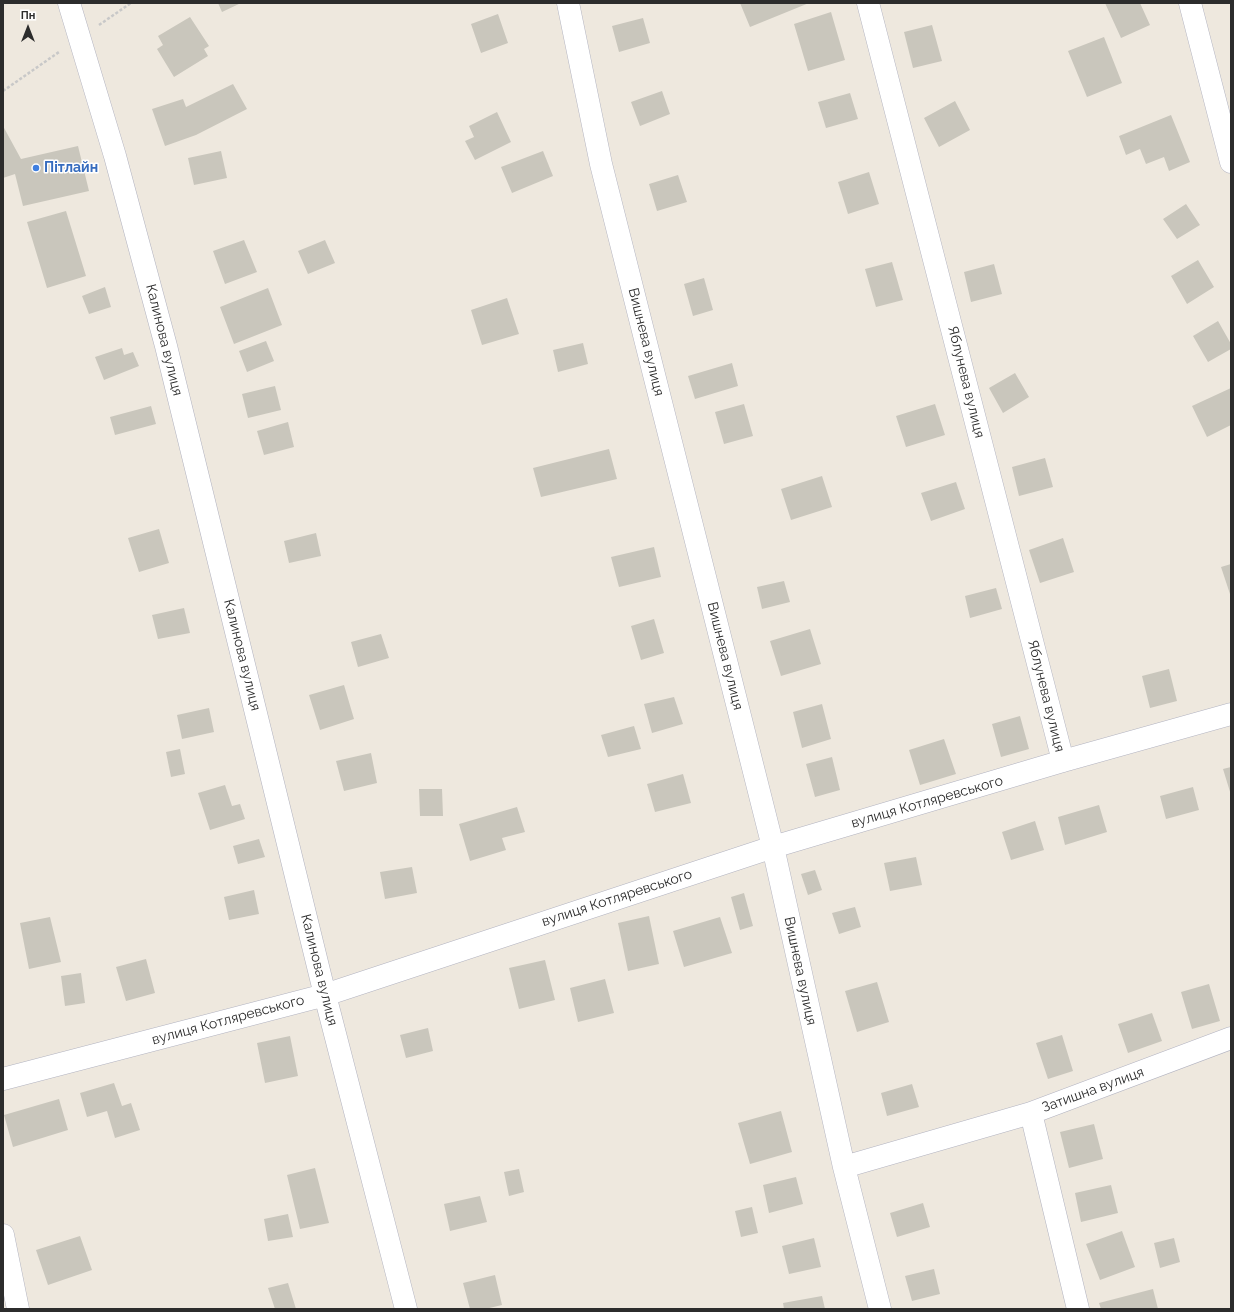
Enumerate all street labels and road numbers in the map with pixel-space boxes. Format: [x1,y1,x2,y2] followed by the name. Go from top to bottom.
[142,282,186,398] street label: Калинова вулиця
[624,286,668,398] street label: Вишнева вулиця
[944,324,988,440] street label: Яблунева вулиця
[220,597,264,713] street label: Калинова вулиця
[703,600,747,712] street label: Вишнева вулиця
[1024,638,1068,754] street label: Яблунева вулиця
[849,772,1005,832] street label: вулиця Котляревського
[540,866,694,930] street label: вулиця Котляревського
[297,912,341,1028] street label: Калинова вулиця
[780,915,820,1027] street label: Вишнева вулиця
[150,992,306,1048] street label: вулиця Котляревського
[1040,1064,1146,1116] street label: Затишна вулиця

